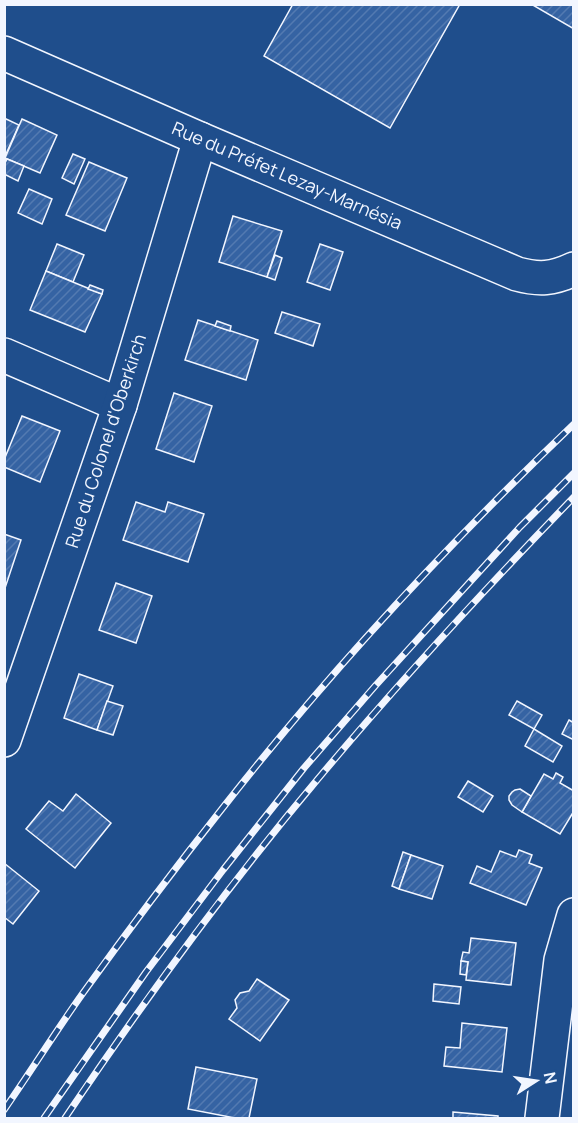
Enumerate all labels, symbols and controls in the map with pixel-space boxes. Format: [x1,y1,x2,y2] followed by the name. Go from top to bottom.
[169,116,406,235] street label: Rue du Préfet Lezay-Marnésia
[59,331,151,551] street label: Rue du Colonel d'Oberkirch
[506,1051,566,1111] north arrow
[539,1070,563,1086] text: N

